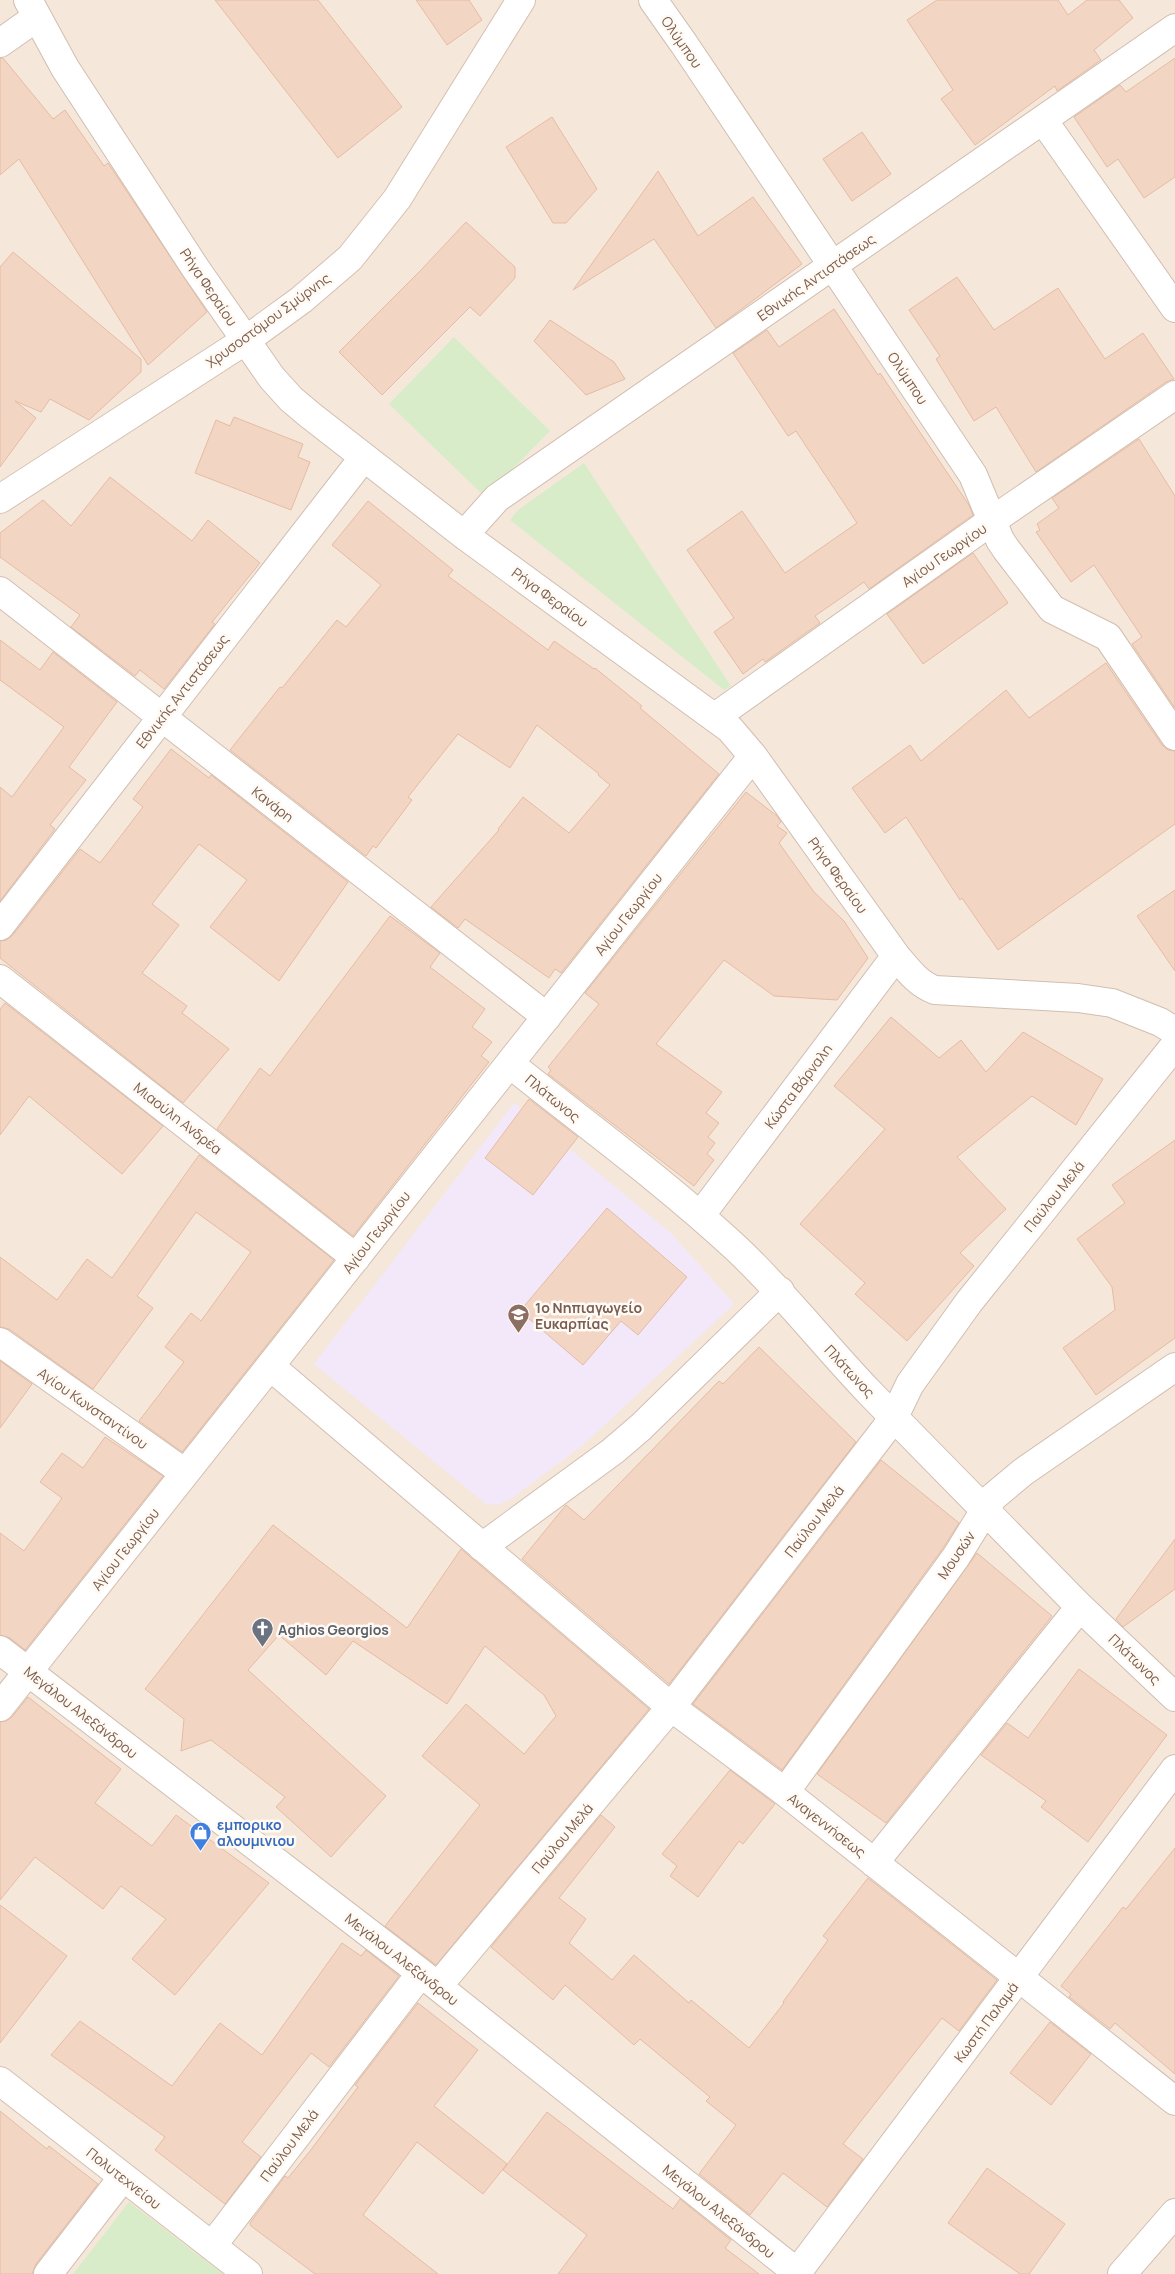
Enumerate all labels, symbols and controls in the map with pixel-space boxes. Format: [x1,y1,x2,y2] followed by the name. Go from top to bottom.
[657,12,707,72] street label: Ολύμπου
[753,229,879,325] street label: Εθνικής Αντιστάσεως
[176,244,242,330] street label: Ρήγα Φεραίου
[202,268,334,372] street label: Χρυσοστόμου Σμύρνης
[884,348,932,408] street label: Ολύμπου
[898,519,990,591] street label: Αγίου Γεωργίου
[508,563,592,631] street label: Ρήγα Φεραίου
[131,630,233,752] street label: Εθνικής Αντιστάσεως
[248,782,298,826] street label: Κανάρη
[804,833,872,917] street label: Ρήγα Φεραίου
[590,869,666,959] street label: Αγίου Γεωργίου
[760,1040,836,1132] street label: Κώστα Βάρναλη
[522,1070,585,1126] street label: Πλάτωνος
[130,1078,226,1158] street label: Μιαούλη Ανδρέα
[1019,1156,1089,1236] street label: Παύλου Μελά
[338,1187,414,1277] street label: Αγίου Γεωργίου
[535,1298,643,1333] place label: 1ο Νηπιαγωγείο Ευκαρπίας
[507,1303,531,1334] school or university icon: 1ο Νηπιαγωγείο Ευκαρπίας
[821,1341,879,1402] street label: Πλάτωνος
[34,1363,152,1453] street label: Αγίου Κωνσταντίνου
[780,1481,848,1561] street label: Παύλου Μελά
[87,1504,163,1594] street label: Αγίου Γεωργίου
[933,1527,979,1583] street label: Μουσών
[250,1617,274,1648] church icon: Aghios Georgios
[278,1620,389,1639] place label: Aghios Georgios
[1105,1629,1165,1689] street label: Πλάτωνος
[20,1662,142,1762] street label: Μεγάλου Αλεξάνδρου
[784,1788,870,1862] street label: Αναγεννήσεως
[527,1799,597,1877] street label: Παύλου Μελά
[217,1815,295,1850] place label: εμπορικο αλουμινιου
[189,1820,213,1851] shop icon: εμπορικο αλουμινιου
[341,1909,463,2009] street label: Μεγάλου Αλεξάνδρου
[950,1978,1022,2066] street label: Κωστή Παλαμά
[255,2105,323,2185] street label: Παύλου Μελά
[83,2143,165,2213] street label: Πολυτεχνείου
[659,2160,779,2262] street label: Μεγάλου Αλεξάνδρου

